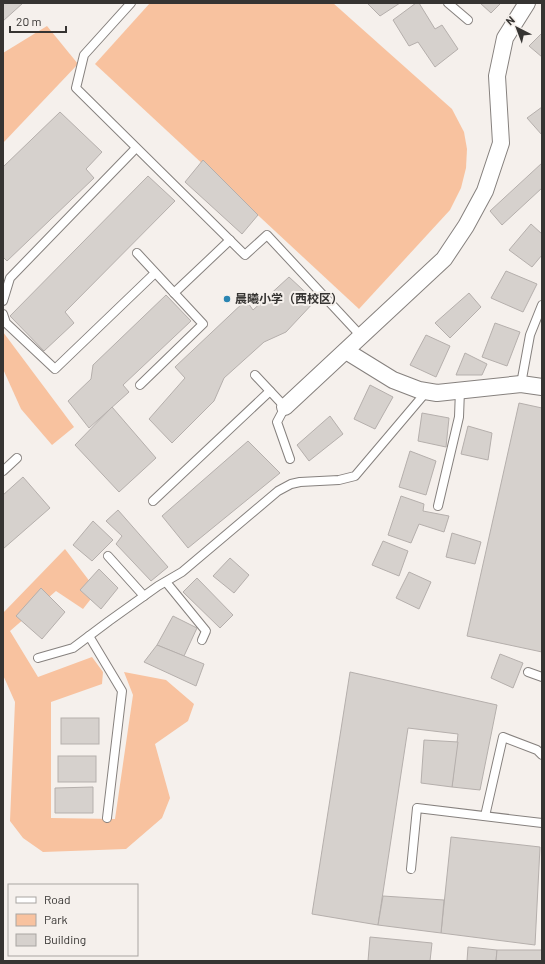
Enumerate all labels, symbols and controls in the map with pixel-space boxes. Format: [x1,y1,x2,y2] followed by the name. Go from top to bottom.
[10,8,66,34] scale bar
[497,8,537,48] north arrow
[503,13,517,27] text: N
[16,14,42,28] text: 20 m
[235,291,343,305] place label: 晨曦小学（西校区）
[222,294,232,304] marker: 晨曦小学（西校区）
[8,884,138,956] legend
[44,892,71,906] text: Road
[44,912,68,926] text: Park
[44,932,86,946] text: Building

